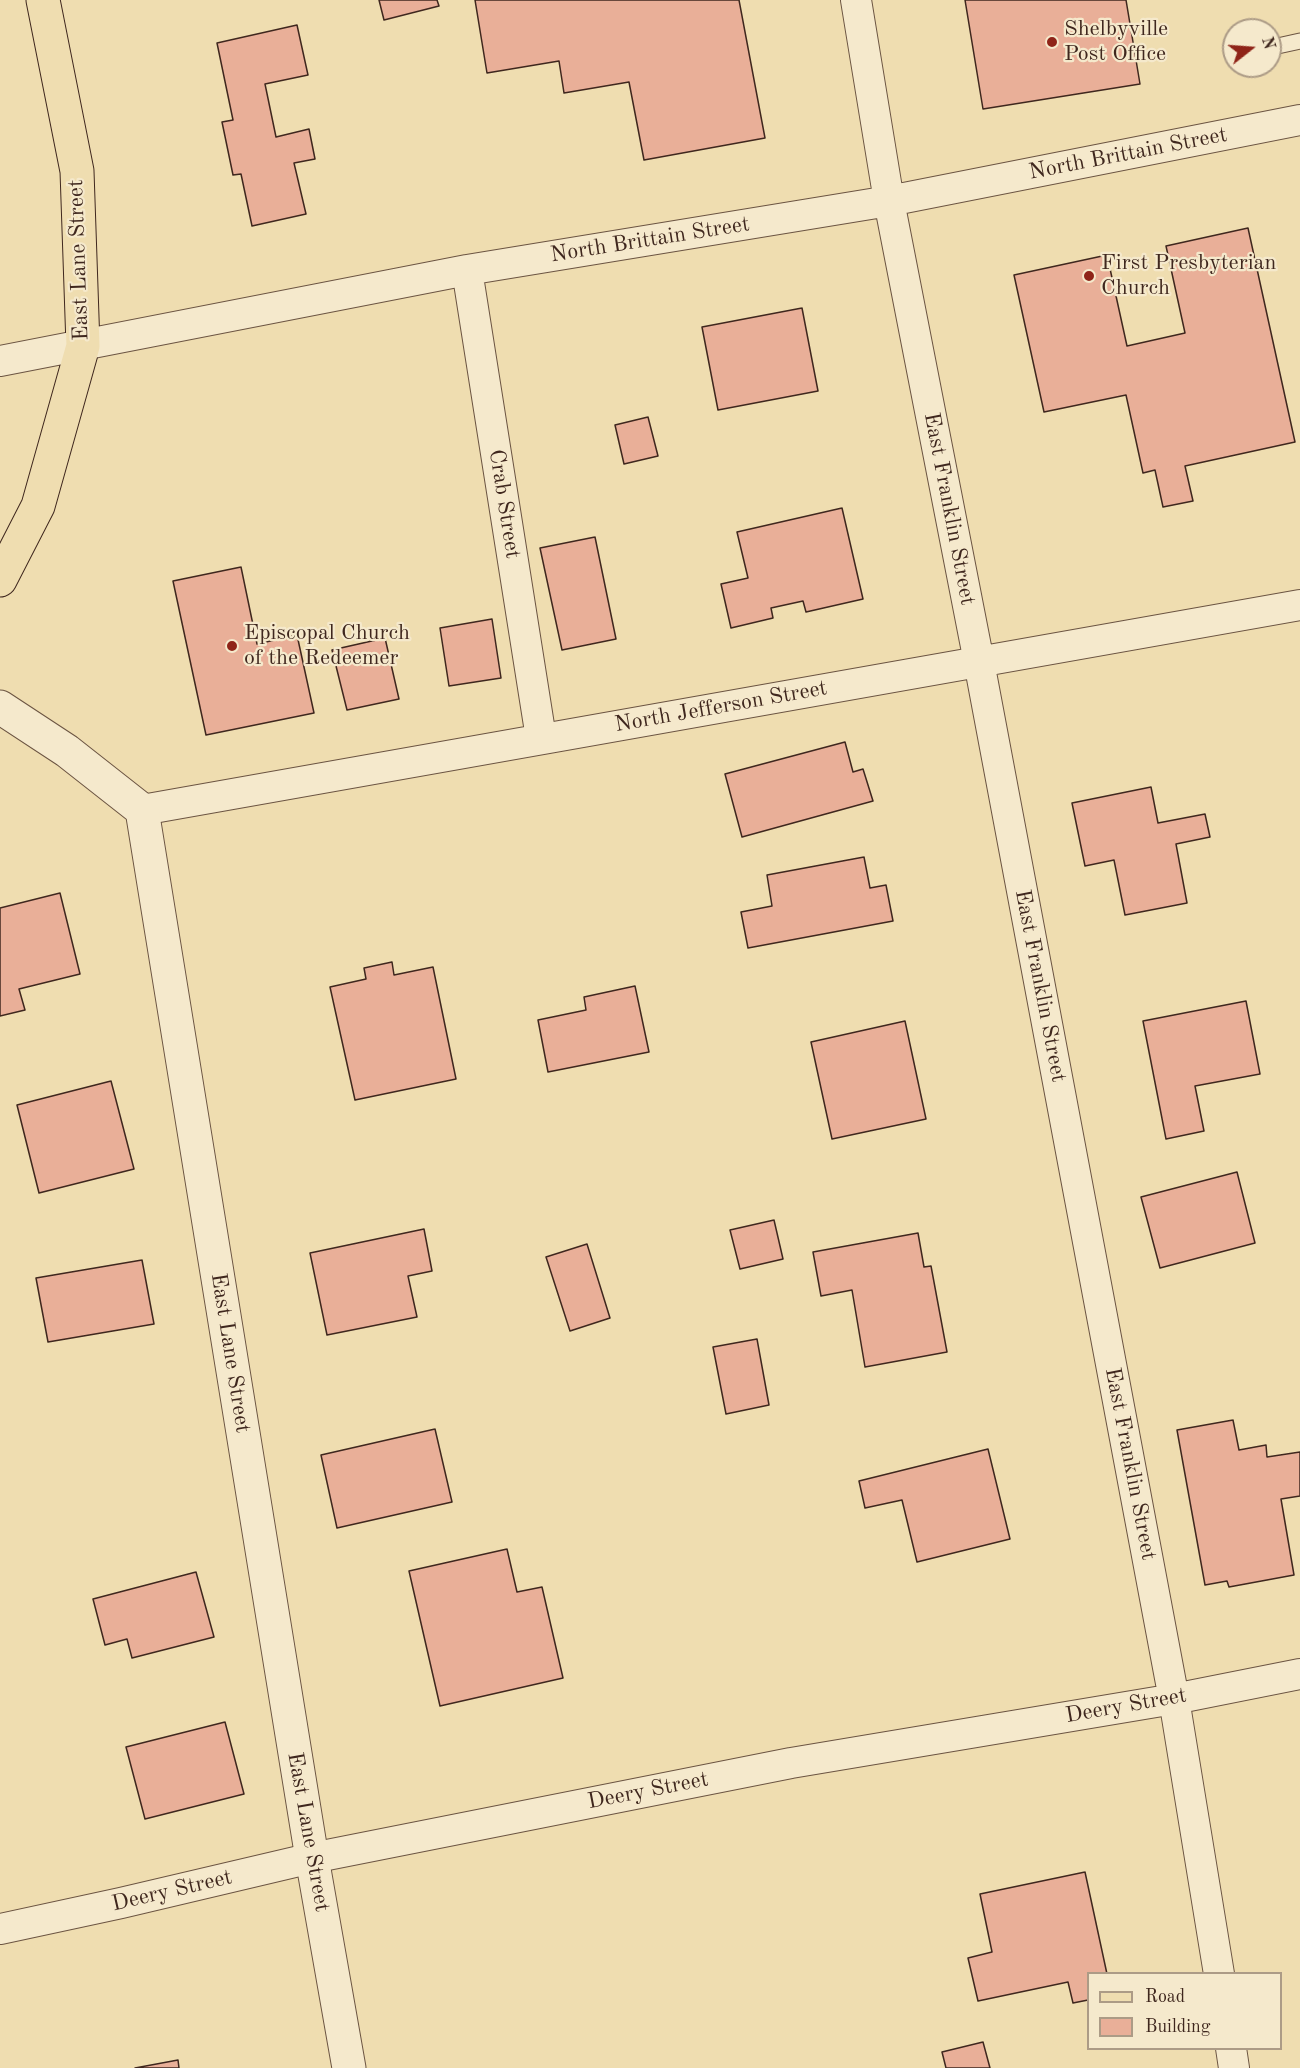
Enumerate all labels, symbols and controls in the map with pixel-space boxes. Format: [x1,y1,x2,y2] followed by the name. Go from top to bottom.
[1064,16,1168,68] place label: Shelbyville Post Office
[1222,18,1282,78] north arrow
[1045,35,1059,49] marker: Shelbyville Post Office
[1258,35,1277,52] text: N
[1027,122,1229,186] street label: North Brittain Street
[63,179,95,341] street label: East Lane Street
[548,211,752,269] street label: North Brittain Street
[1101,250,1276,302] place label: First Presbyterian Church
[1082,269,1096,283] marker: First Presbyterian Church
[917,410,981,608] street label: East Franklin Street
[482,447,526,561] street label: Crab Street
[244,620,410,672] place label: Episcopal Church of the Redeemer
[225,639,239,653] marker: Episcopal Church of the Redeemer
[613,675,829,739] street label: North Jefferson Street
[1008,887,1072,1085] street label: East Franklin Street
[204,1271,256,1435] street label: East Lane Street
[1098,1365,1162,1563] street label: East Franklin Street
[1063,1682,1189,1730] street label: Deery Street
[281,1750,335,1914] street label: East Lane Street
[585,1766,711,1816] street label: Deery Street
[109,1864,235,1918] street label: Deery Street
[1087,1972,1282,2050] legend
[1145,1988,1185,2006] text: Road
[1145,2018,1210,2036] text: Building

